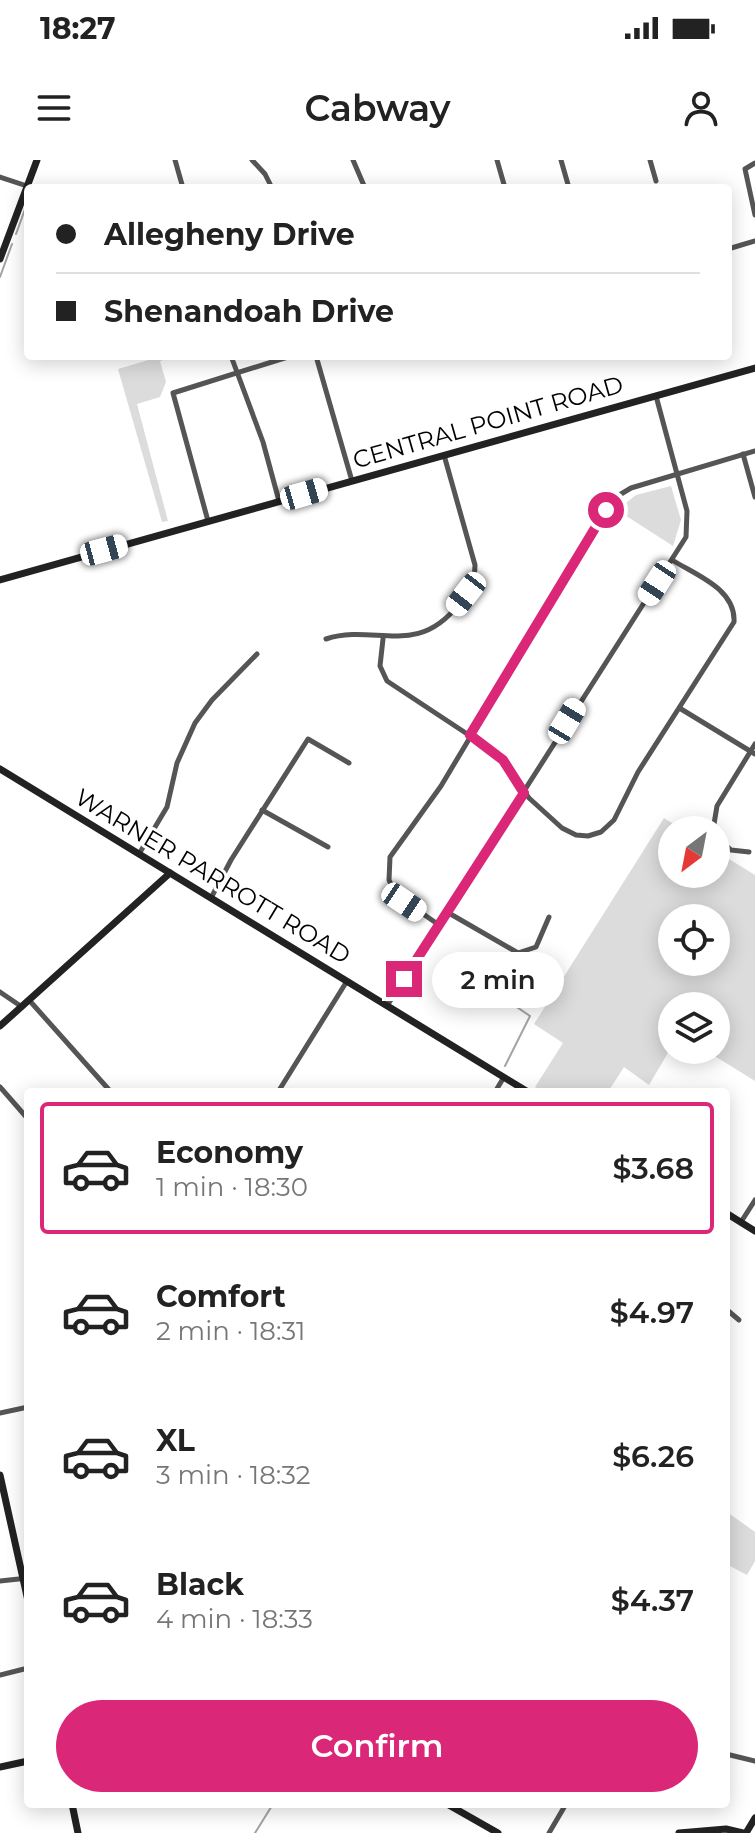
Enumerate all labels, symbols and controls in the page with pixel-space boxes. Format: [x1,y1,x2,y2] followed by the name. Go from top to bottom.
[40,10,116,47] text: 18:27
[32,86,76,130] icon: menu
[304,86,451,130] text: Cabway
[679,86,723,130] icon: person
[104,216,355,253] text: Allegheny Drive
[104,293,394,330] text: Shenandoah Drive
[350,369,626,475] street label: CENTRAL POINT ROAD
[278,476,330,512] car
[588,492,624,528] route start
[78,532,130,568] car
[634,556,680,610] car
[442,568,490,620] car
[544,694,590,748] car
[70,782,356,970] street label: WARNER PARROTT ROAD
[658,816,730,888] north arrow
[658,816,730,1064] map controls
[377,879,431,925] car
[658,904,730,976] button: locate
[432,951,564,1007] callout: 2 min
[386,961,422,997] route end
[460,964,536,996] text: 2 min
[658,992,730,1064] button: layers
[60,1132,132,1204] icon: car
[156,1134,303,1171] text: Economy
[613,1150,694,1187] text: $3.68
[156,1171,308,1203] text: 1 min · 18:30
[60,1276,132,1348] icon: car
[156,1278,286,1315] text: Comfort
[610,1294,694,1331] text: $4.97
[156,1315,305,1347] text: 2 min · 18:31
[60,1420,132,1492] icon: car
[156,1422,195,1459] text: XL
[612,1438,694,1475] text: $6.26
[156,1459,311,1491] text: 3 min · 18:32
[60,1564,132,1636] icon: car
[156,1566,244,1603] text: Black
[611,1582,694,1619] text: $4.37
[156,1603,313,1635] text: 4 min · 18:33
[56,1700,698,1792] button: Confirm

